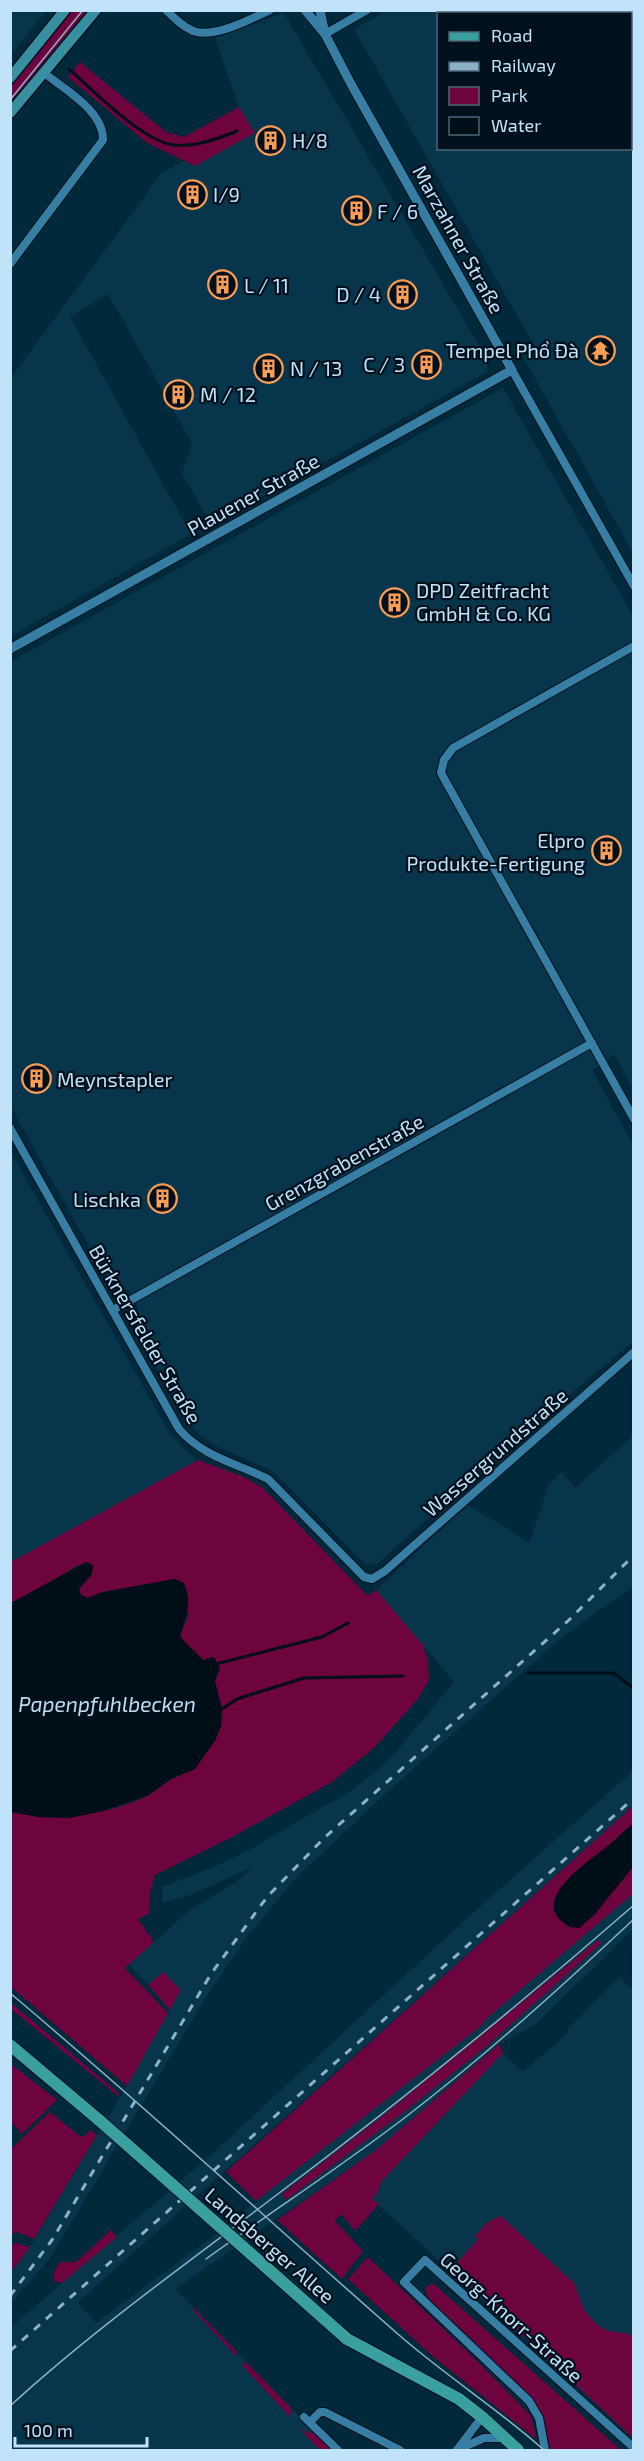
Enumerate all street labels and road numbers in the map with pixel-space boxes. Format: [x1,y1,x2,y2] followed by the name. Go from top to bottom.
[408,161,510,317] street label: Marzahner Straße
[183,448,323,540] street label: Plauener Straße
[260,1108,428,1216] street label: Grenzgrabenstraße
[85,1240,207,1428] street label: Bürknersfelder Straße
[418,1383,572,1521] street label: Wassergrundstraße
[200,2182,340,2308] street label: Landsberger Allee
[436,2247,588,2387] street label: Georg-Knorr-Straße

